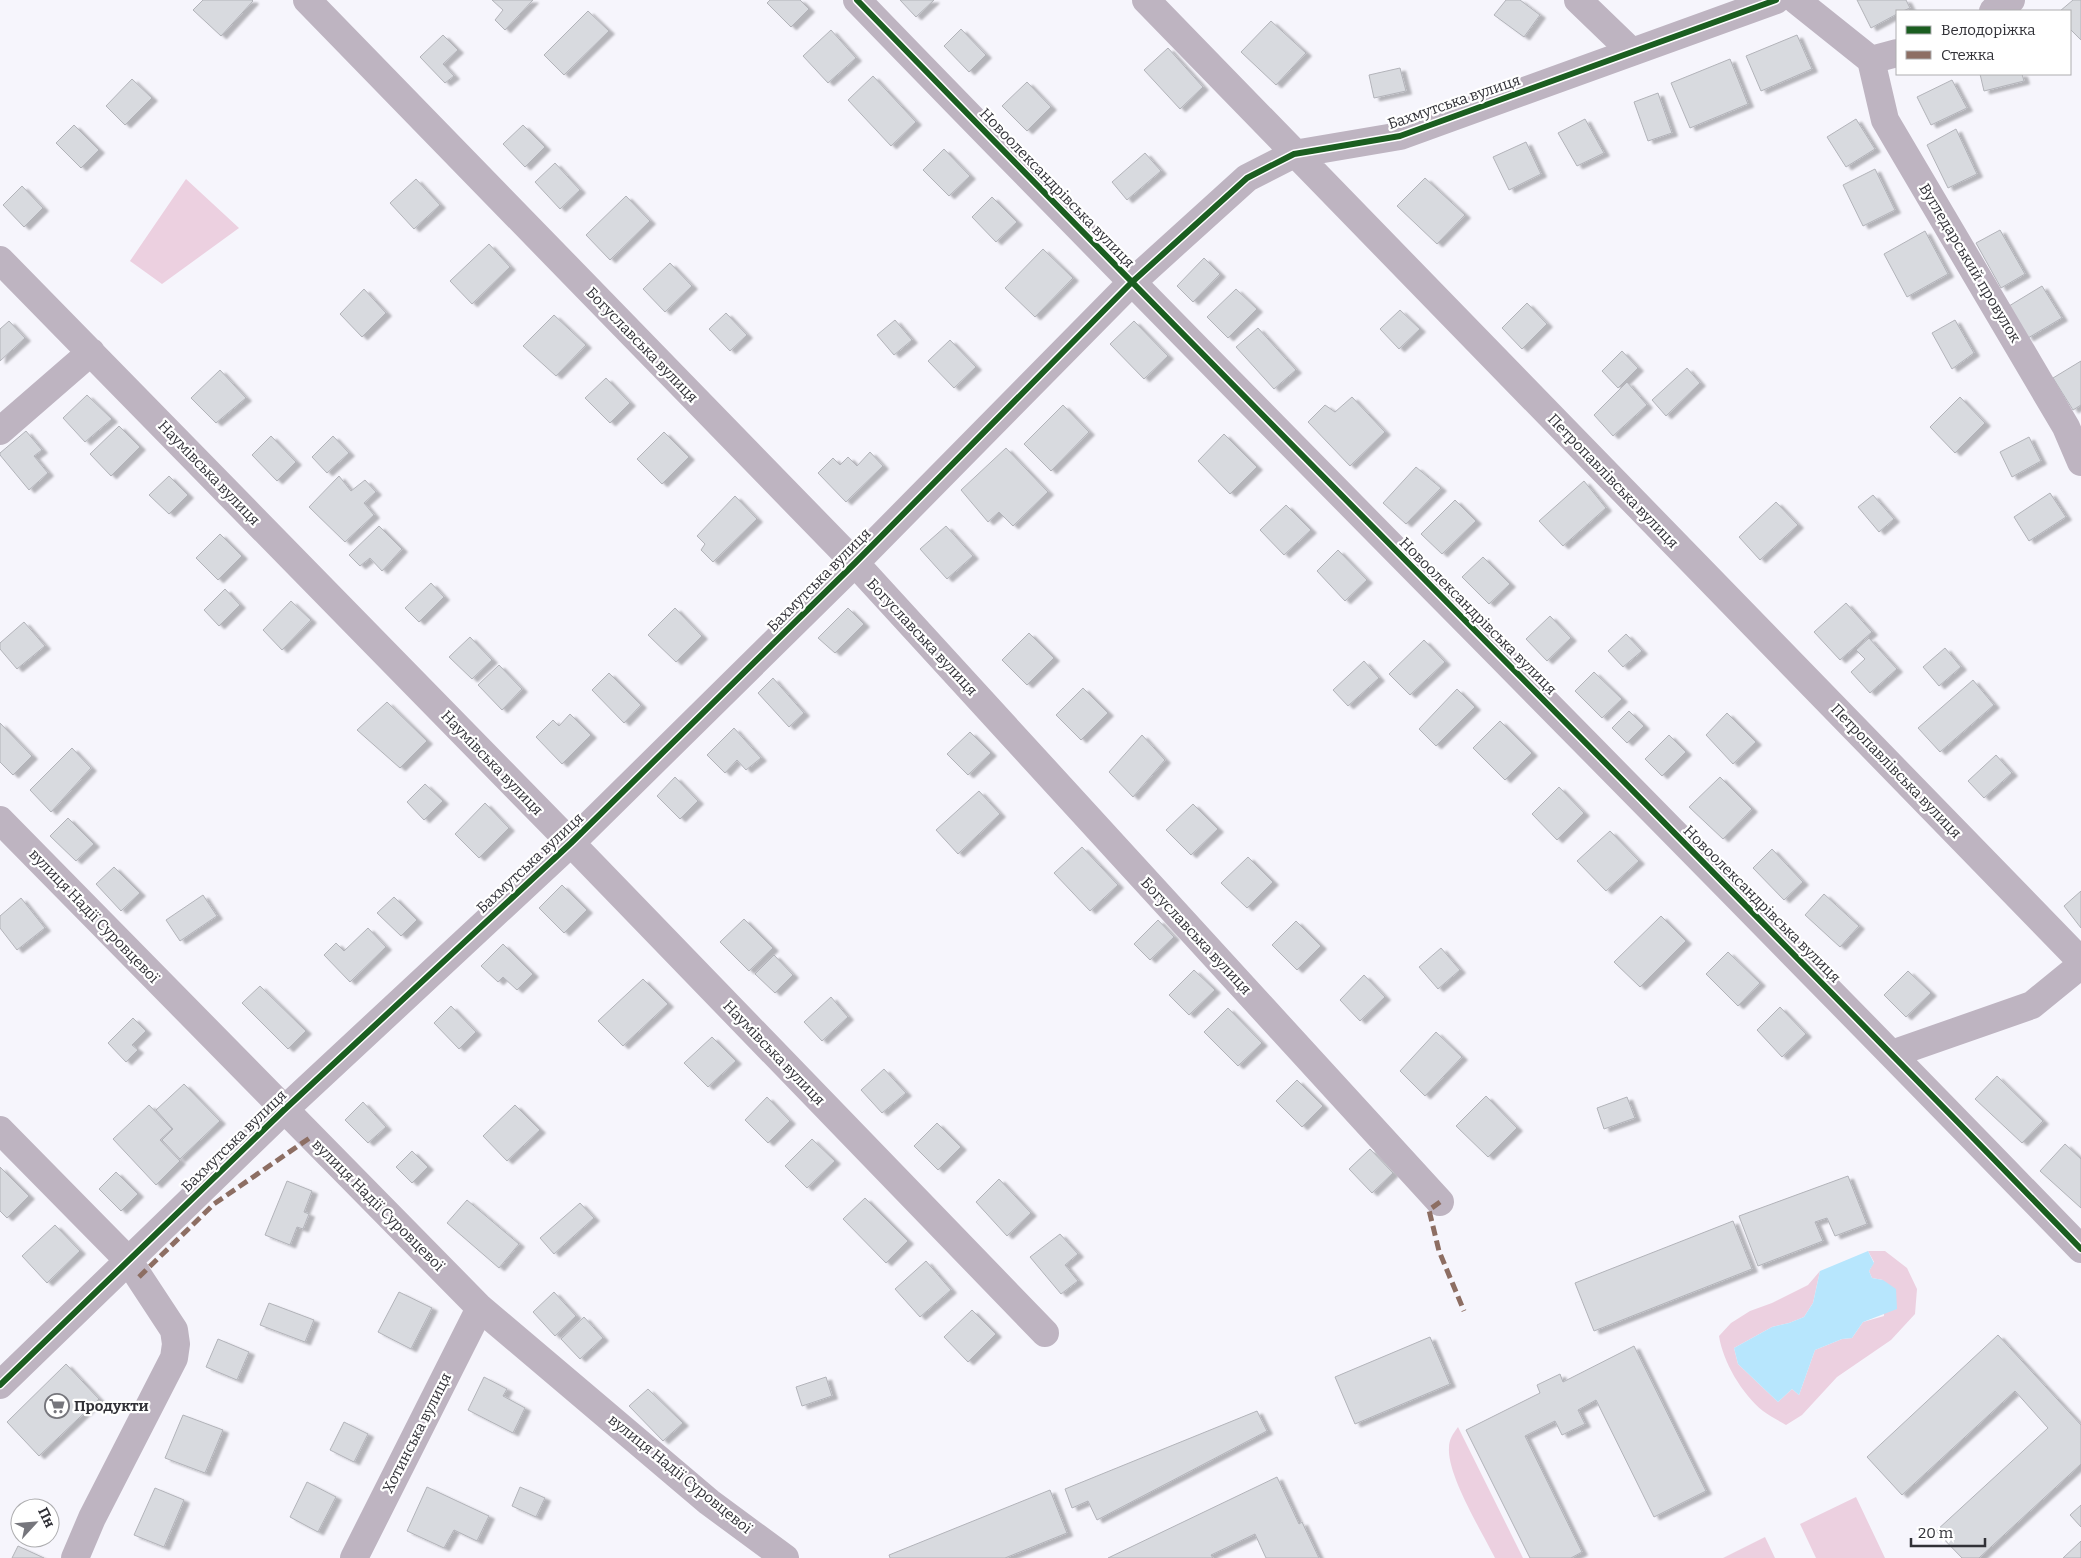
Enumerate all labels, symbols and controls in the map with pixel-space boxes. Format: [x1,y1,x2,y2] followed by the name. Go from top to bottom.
[1896,10,2071,75] legend
[1941,21,2035,39] text: Велодоріжка
[1941,46,1994,64] text: Стежка
[1385,71,1523,133] street label: Бахмутська вулиця
[976,104,1138,272] street label: Новоолександрівська вулиця
[1915,180,2025,346] street label: Вугледарський провулок
[582,284,702,406] street label: Богуславська вулиця
[1544,410,1682,552] street label: Петропавлівська вулиця
[154,417,264,529] street label: Наумівська вулиця
[763,524,875,636] street label: Бахмутська вулиця
[1396,534,1560,698] street label: Новоолександрівська вулиця
[863,575,981,699] street label: Богуславська вулиця
[1827,700,1965,842] street label: Петропавлівська вулиця
[437,707,547,819] street label: Наумівська вулиця
[473,809,587,917] street label: Бахмутська вулиця
[1680,822,1844,986] street label: Новоолександрівська вулиця
[25,845,163,987] street label: вулиця Надії Суровцевої
[1137,874,1255,998] street label: Богуславська вулиця
[719,997,829,1109] street label: Наумівська вулиця
[178,1086,290,1196] street label: Бахмутська вулиця
[308,1135,448,1275] street label: вулиця Надії Суровцевої
[379,1370,455,1496] street label: Хотинська вулиця
[44,1393,70,1419] supermarket icon: Продукти
[74,1397,149,1415] place label: Продукти
[605,1411,756,1538] street label: вулиця Надії Суровцевої
[10,1498,60,1548] north arrow
[34,1505,58,1530] text: Пн
[1911,1516,1985,1548] scale bar
[1918,1524,1954,1542] text: 20 m

